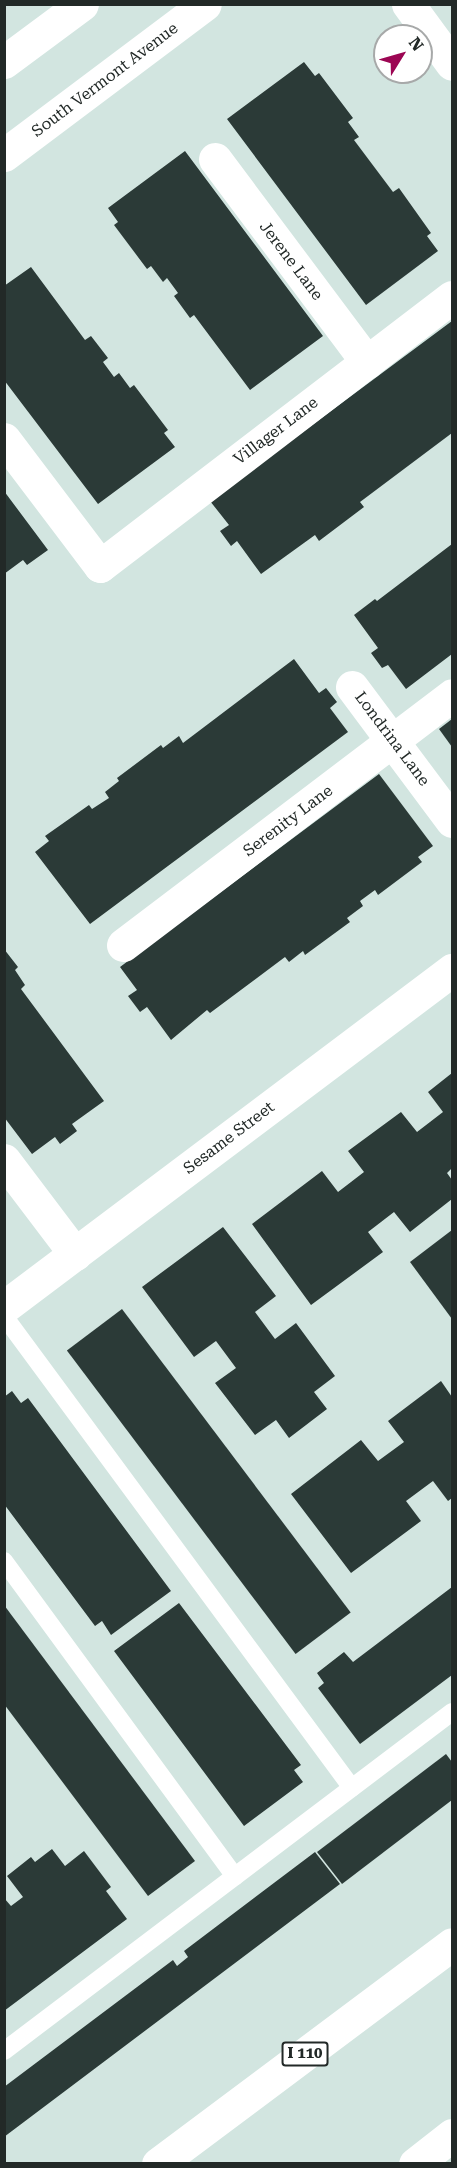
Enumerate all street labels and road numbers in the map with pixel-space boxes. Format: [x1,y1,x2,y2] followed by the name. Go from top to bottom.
[28,19,182,141] street label: South Vermont Avenue
[255,218,327,304] street label: Jerene Lane
[230,393,322,469] street label: Villager Lane
[350,688,434,790] street label: Londrina Lane
[239,781,337,861] street label: Serenity Lane
[180,1098,278,1178] street label: Sesame Street
[281,2042,329,2066] road number: I 110

